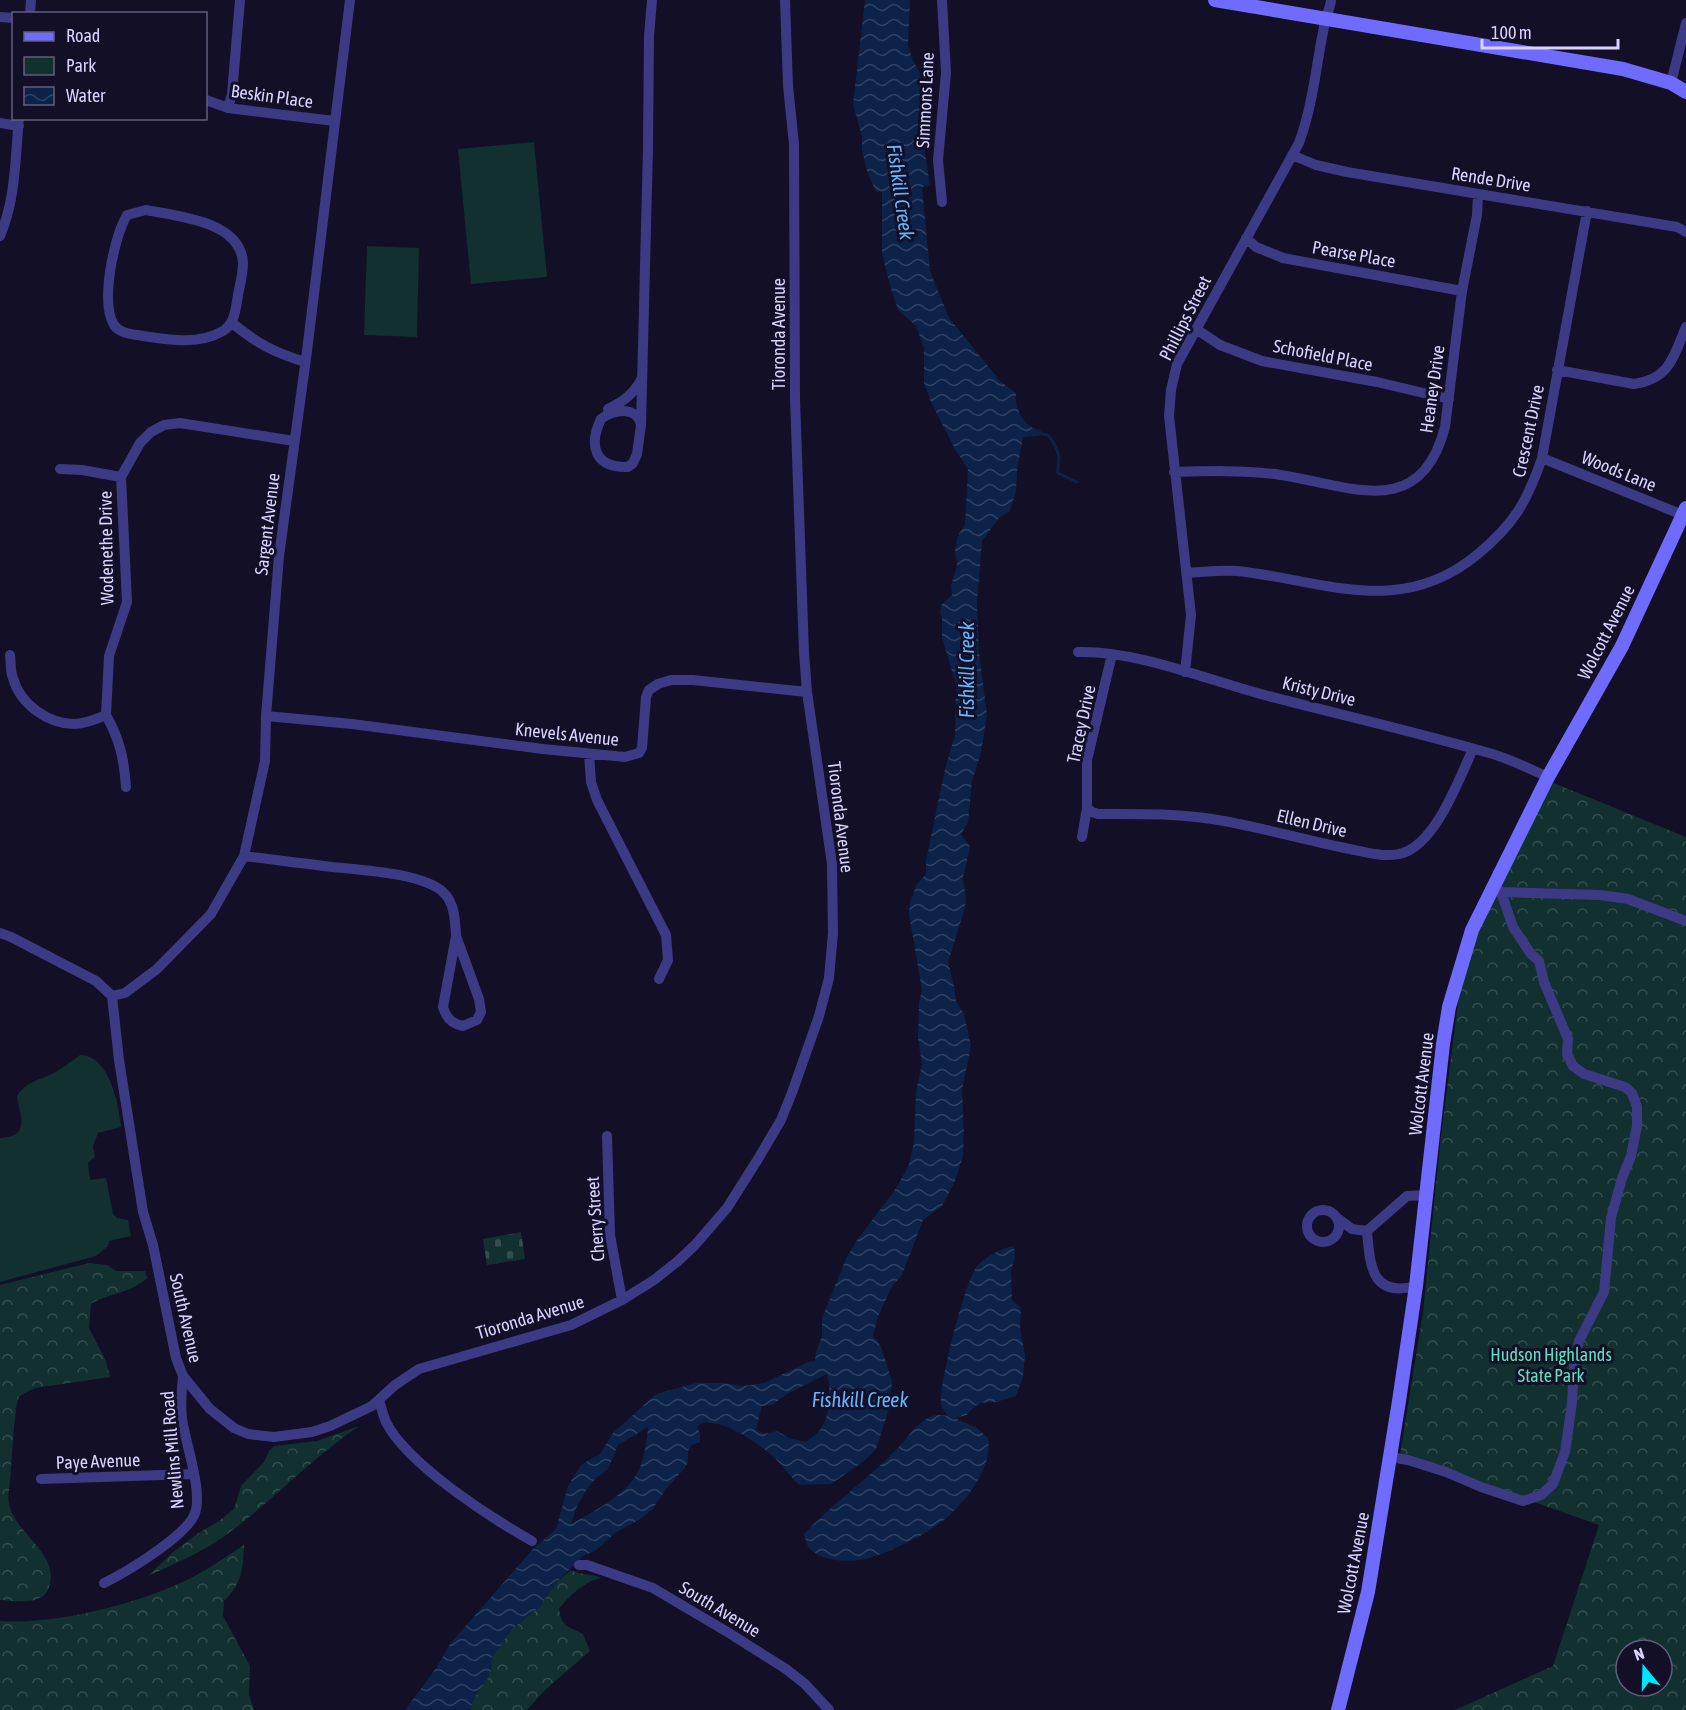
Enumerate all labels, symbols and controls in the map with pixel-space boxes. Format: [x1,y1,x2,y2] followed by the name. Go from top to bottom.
[12,12,207,120] legend
[1482,12,1618,50] scale bar
[1491,22,1532,43] text: 100 m
[66,25,100,46] text: Road
[912,52,938,148] street label: Simmons Lane
[66,55,96,76] text: Park
[230,80,314,112] street label: Beskin Place
[66,85,106,106] text: Water
[883,143,919,242] water label: Fishkill Creek
[1450,162,1532,196] street label: Rende Drive
[1311,236,1397,272] street label: Pearse Place
[1155,272,1215,364] street label: Phillips Street
[768,278,789,390] street label: Tioronda Avenue
[1271,335,1375,375] street label: Schofield Place
[1415,344,1449,434] street label: Heaney Drive
[1508,383,1548,479] street label: Crescent Drive
[1578,446,1660,496] street label: Woods Lane
[250,472,284,576] street label: Sargent Avenue
[95,491,117,605] street label: Wodenethe Drive
[1573,581,1639,683] street label: Wolcott Avenue
[955,622,978,718] water label: Fishkill Creek
[1280,672,1358,710] street label: Kristy Drive
[1062,683,1100,765] street label: Tracey Drive
[514,718,620,750] street label: Knevels Avenue
[824,760,858,874] street label: Tioronda Avenue
[1275,805,1349,841] street label: Ellen Drive
[1404,1031,1438,1137] street label: Wolcott Avenue
[582,1176,608,1262] street label: Cherry Street
[166,1271,206,1365] street label: South Avenue
[473,1291,587,1343] street label: Tioronda Avenue
[1490,1344,1612,1386] park label: Hudson Highlands State Park
[812,1388,908,1411] water label: Fishkill Creek
[156,1390,188,1510] street label: Newlins Mill Road
[55,1449,141,1473] street label: Paye Avenue
[1333,1510,1373,1616] street label: Wolcott Avenue
[676,1577,764,1641] street label: South Avenue
[1614,1638,1674,1698] north arrow
[1632,1644,1647,1664] text: N

